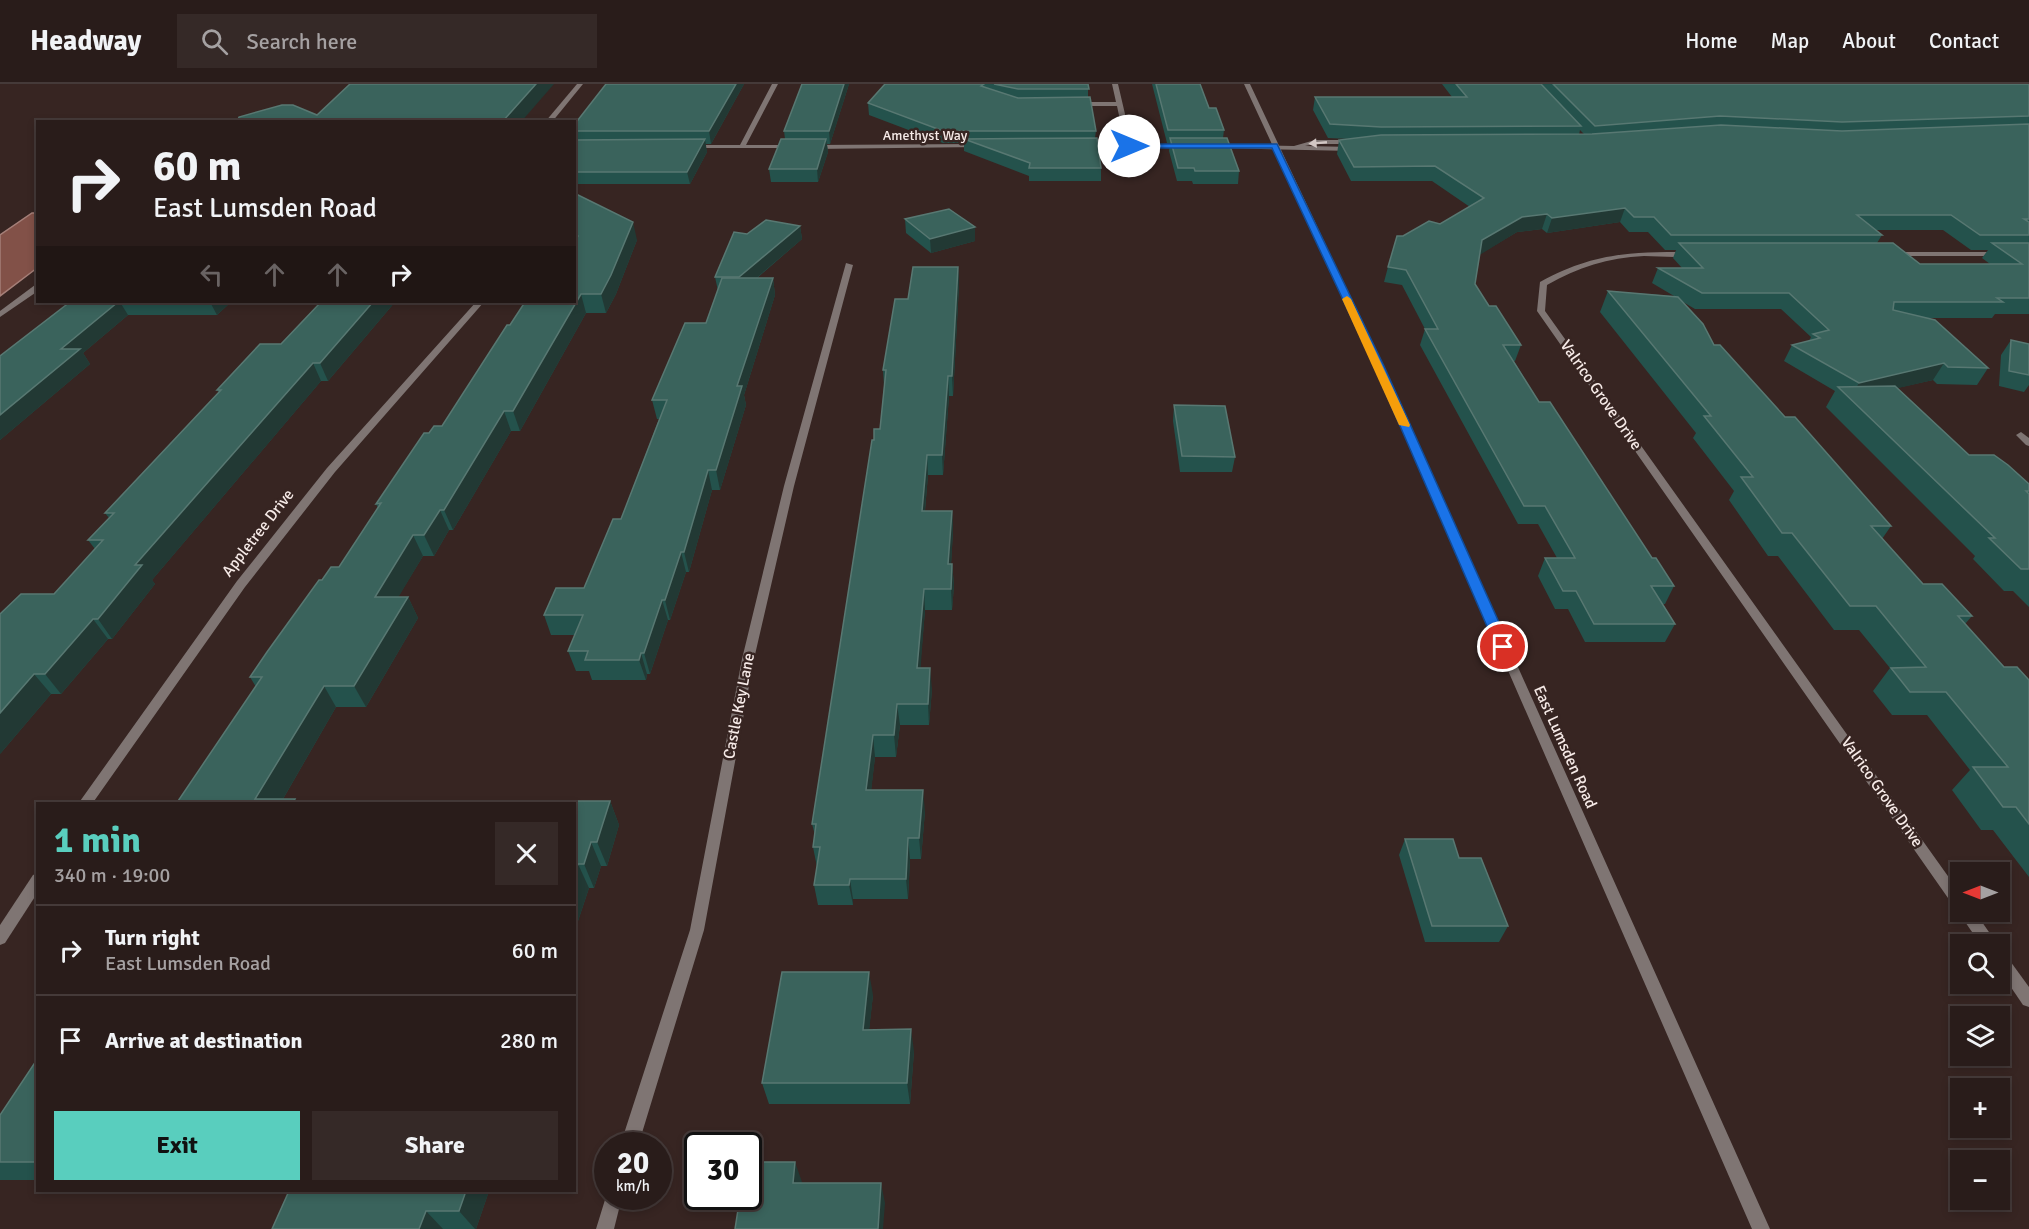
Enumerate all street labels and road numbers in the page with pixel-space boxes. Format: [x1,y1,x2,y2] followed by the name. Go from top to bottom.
[883,127,968,144] street label: Amethyst Way
[1556,336,1646,454] street label: Valrico Grove Drive
[218,485,298,581] street label: Appletree Drive
[719,651,759,761] street label: Castle Key Lane
[1529,682,1601,812] street label: East Lumsden Road
[1837,733,1927,851] street label: Valrico Grove Drive

